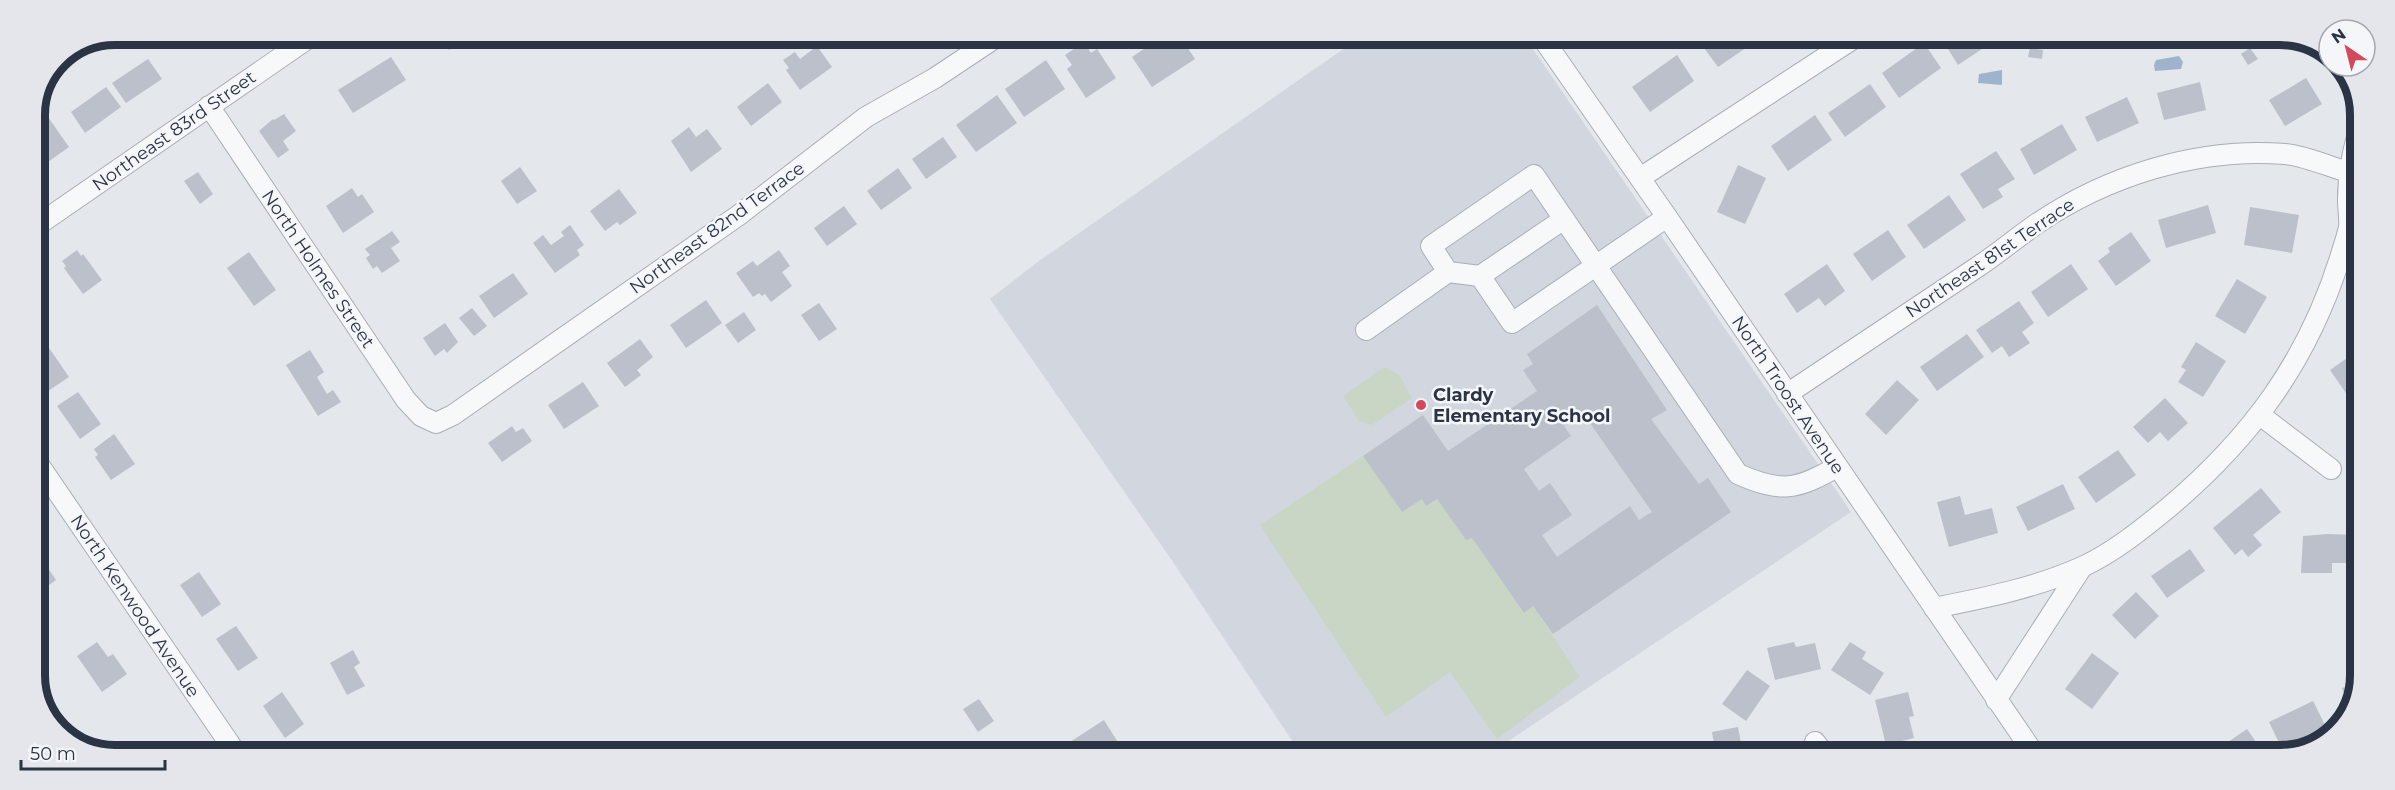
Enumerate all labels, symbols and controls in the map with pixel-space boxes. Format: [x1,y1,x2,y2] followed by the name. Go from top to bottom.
[2317,18,2377,78] north arrow
[2328,25,2349,48] text: N
[88,66,260,196] street label: Northeast 83rd Street
[625,157,809,299] street label: Northeast 82nd Terrace
[257,186,379,352] street label: North Holmes Street
[1901,193,2079,323] street label: Northeast 81st Terrace
[1727,312,1849,478] street label: North Troost Avenue
[1433,384,1610,427] place label: Clardy Elementary School
[1414,398,1428,412] marker: Clardy Elementary School
[66,510,205,702] street label: North Kenwood Avenue
[21,733,165,771] scale bar
[30,743,76,765] text: 50 m

